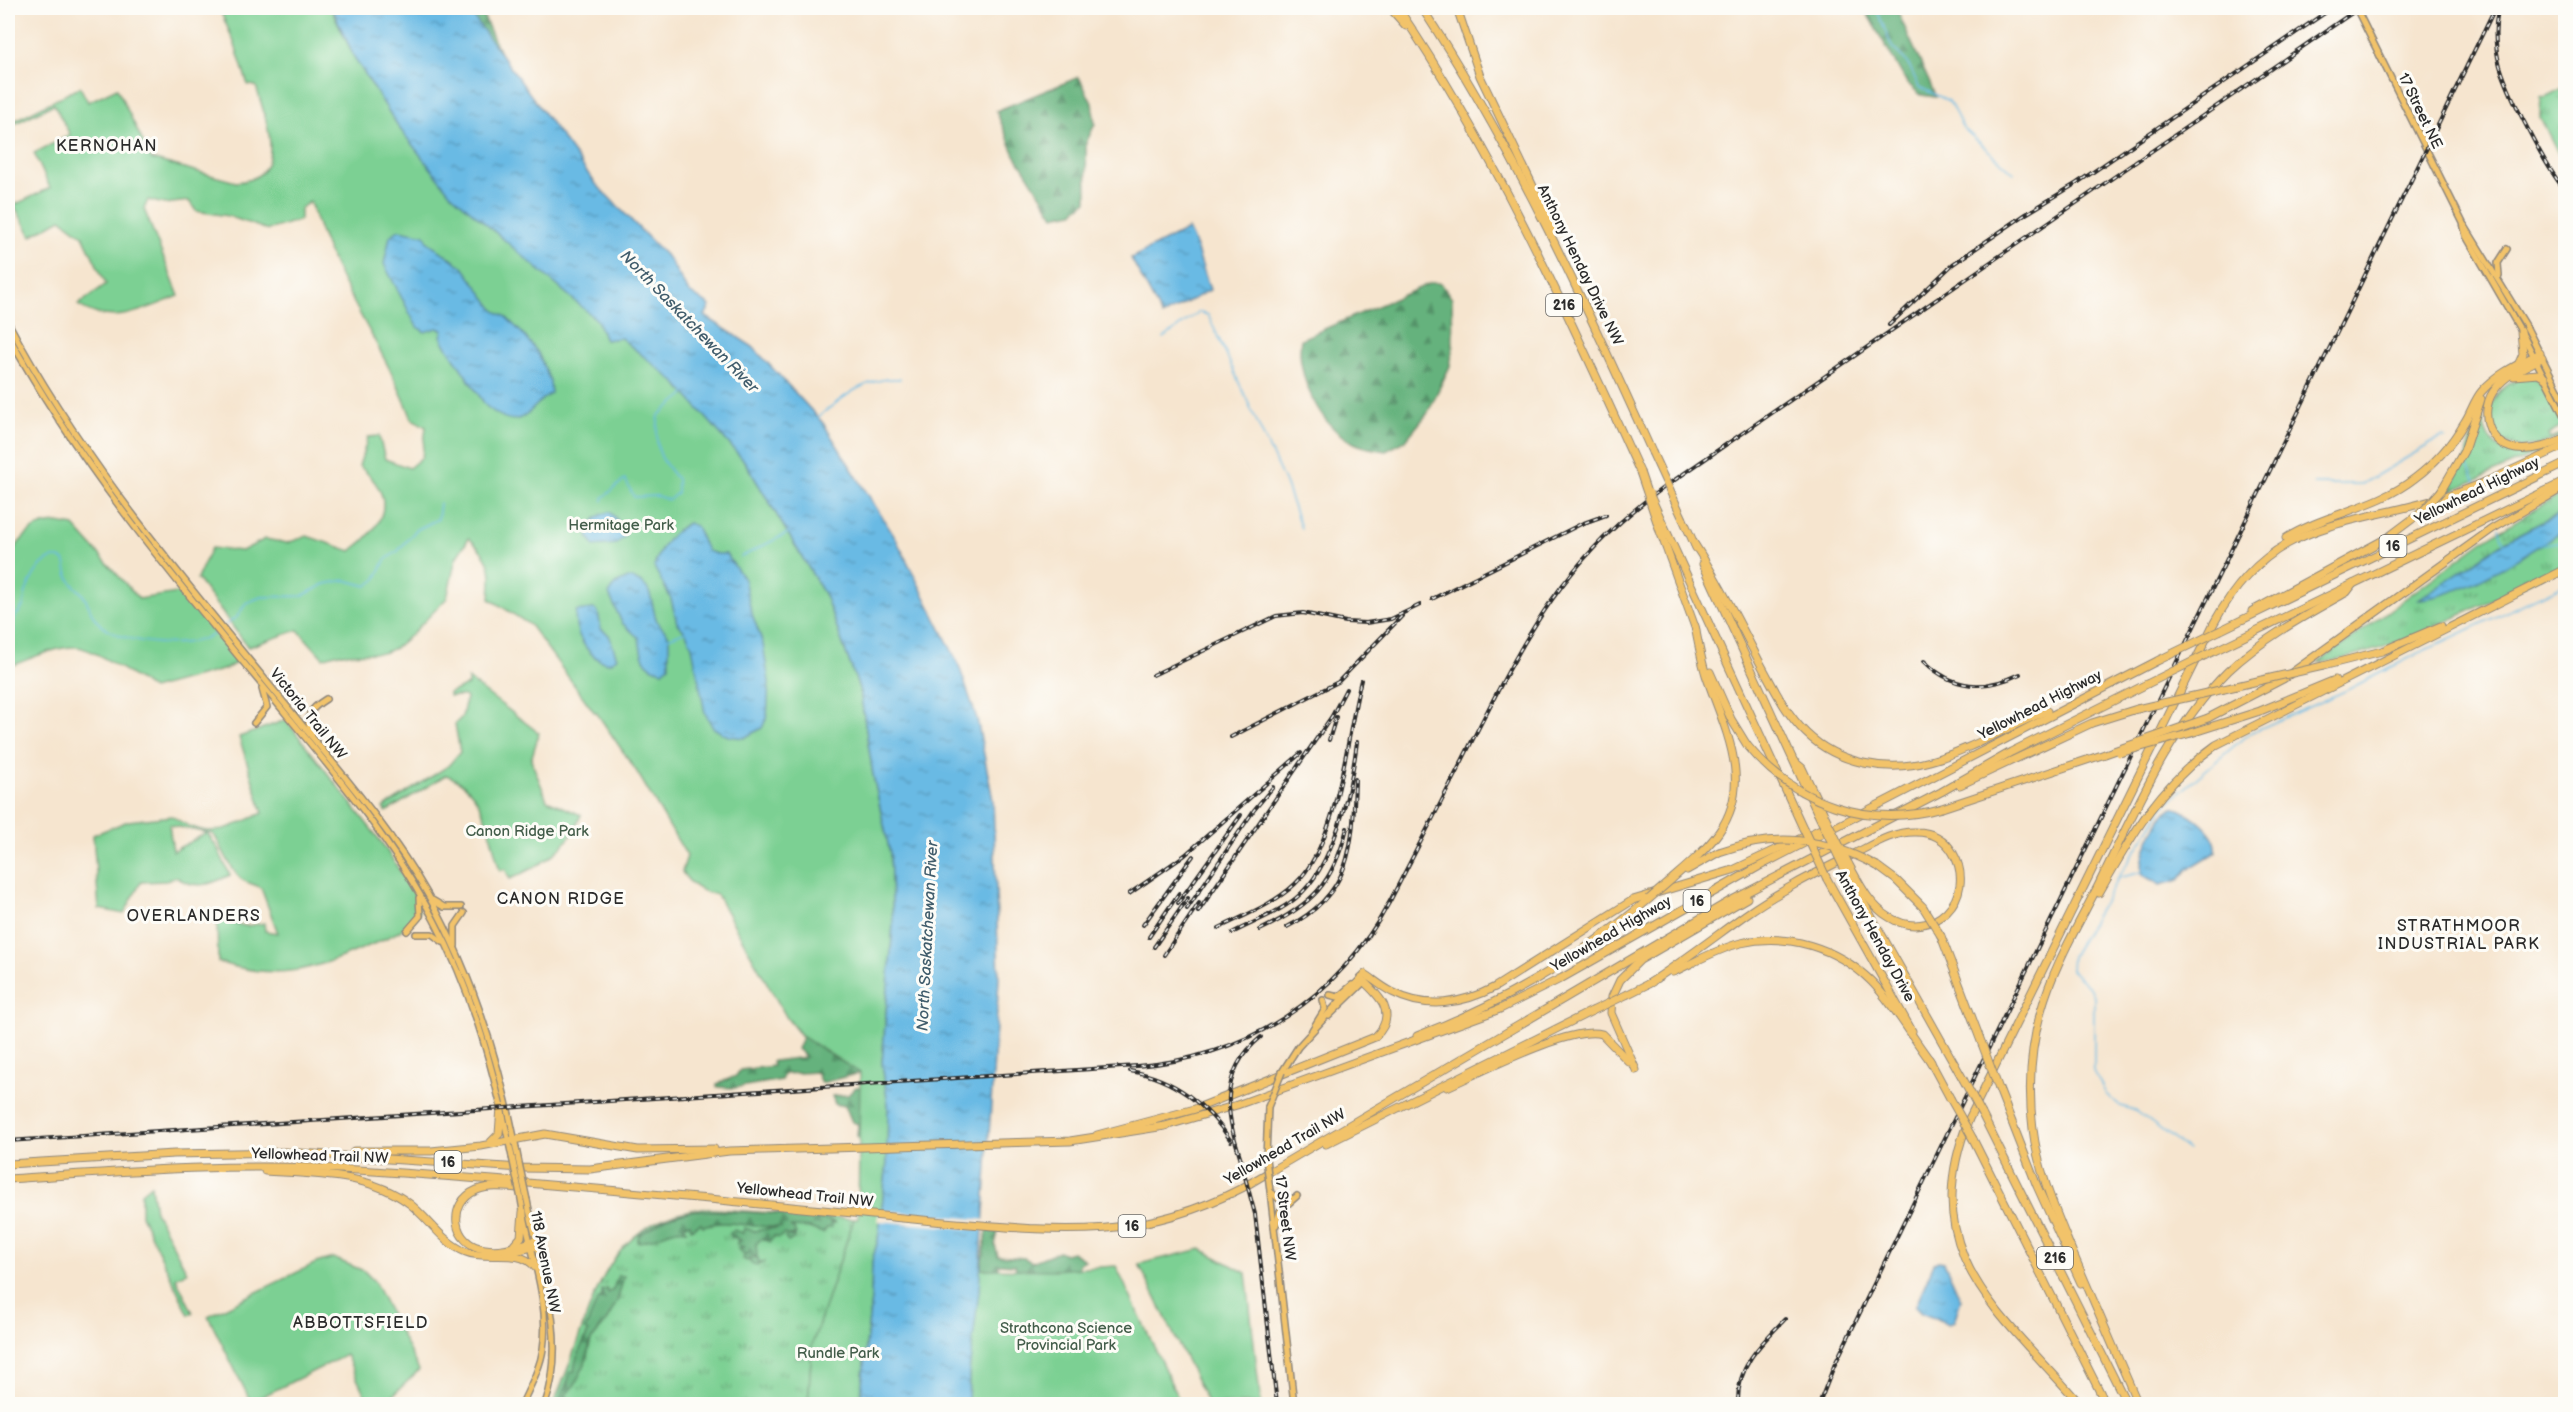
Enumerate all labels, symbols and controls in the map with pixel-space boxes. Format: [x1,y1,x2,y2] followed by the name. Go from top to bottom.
[2393,70,2447,152] street label: 17 Street NE
[56,137,158,156] district label: KERNOHAN
[1533,181,1627,349] street label: Anthony Henday Drive NW
[616,247,763,398] water label: North Saskatchewan River
[1546,294,1582,316] road number: 216
[2411,452,2543,530] street label: Yellowhead Highway
[568,516,674,535] park label: Hermitage Park
[2380,535,2406,557] road number: 16
[265,664,351,764] street label: Victoria Trail NW
[1974,665,2105,745] street label: Yellowhead Highway
[465,822,589,841] park label: Canon Ridge Park
[914,839,943,1032] water label: North Saskatchewan River
[1831,867,1919,1005] street label: Anthony Henday Drive
[497,890,625,909] district label: CANON RIDGE
[1684,890,1710,912] road number: 16
[1546,892,1675,977] street label: Yellowhead Highway
[127,907,261,926] district label: OVERLANDERS
[2378,917,2540,954] district label: STRATHMOOR INDUSTRIAL PARK
[1220,1104,1349,1190] street label: Yellowhead Trail NW
[250,1144,389,1168] street label: Yellowhead Trail NW
[434,1151,462,1173] road number: 16
[1270,1174,1300,1262] street label: 17 Street NW
[735,1178,875,1212] street label: Yellowhead Trail NW
[526,1209,564,1315] street label: 118 Avenue NW
[1118,1215,1146,1237] road number: 16
[2037,1247,2073,1269] road number: 216
[293,1314,429,1333] district label: ABBOTTSFIELD
[1000,1319,1132,1355] park label: Strathcona Science Provincial Park
[797,1344,880,1363] park label: Rundle Park

